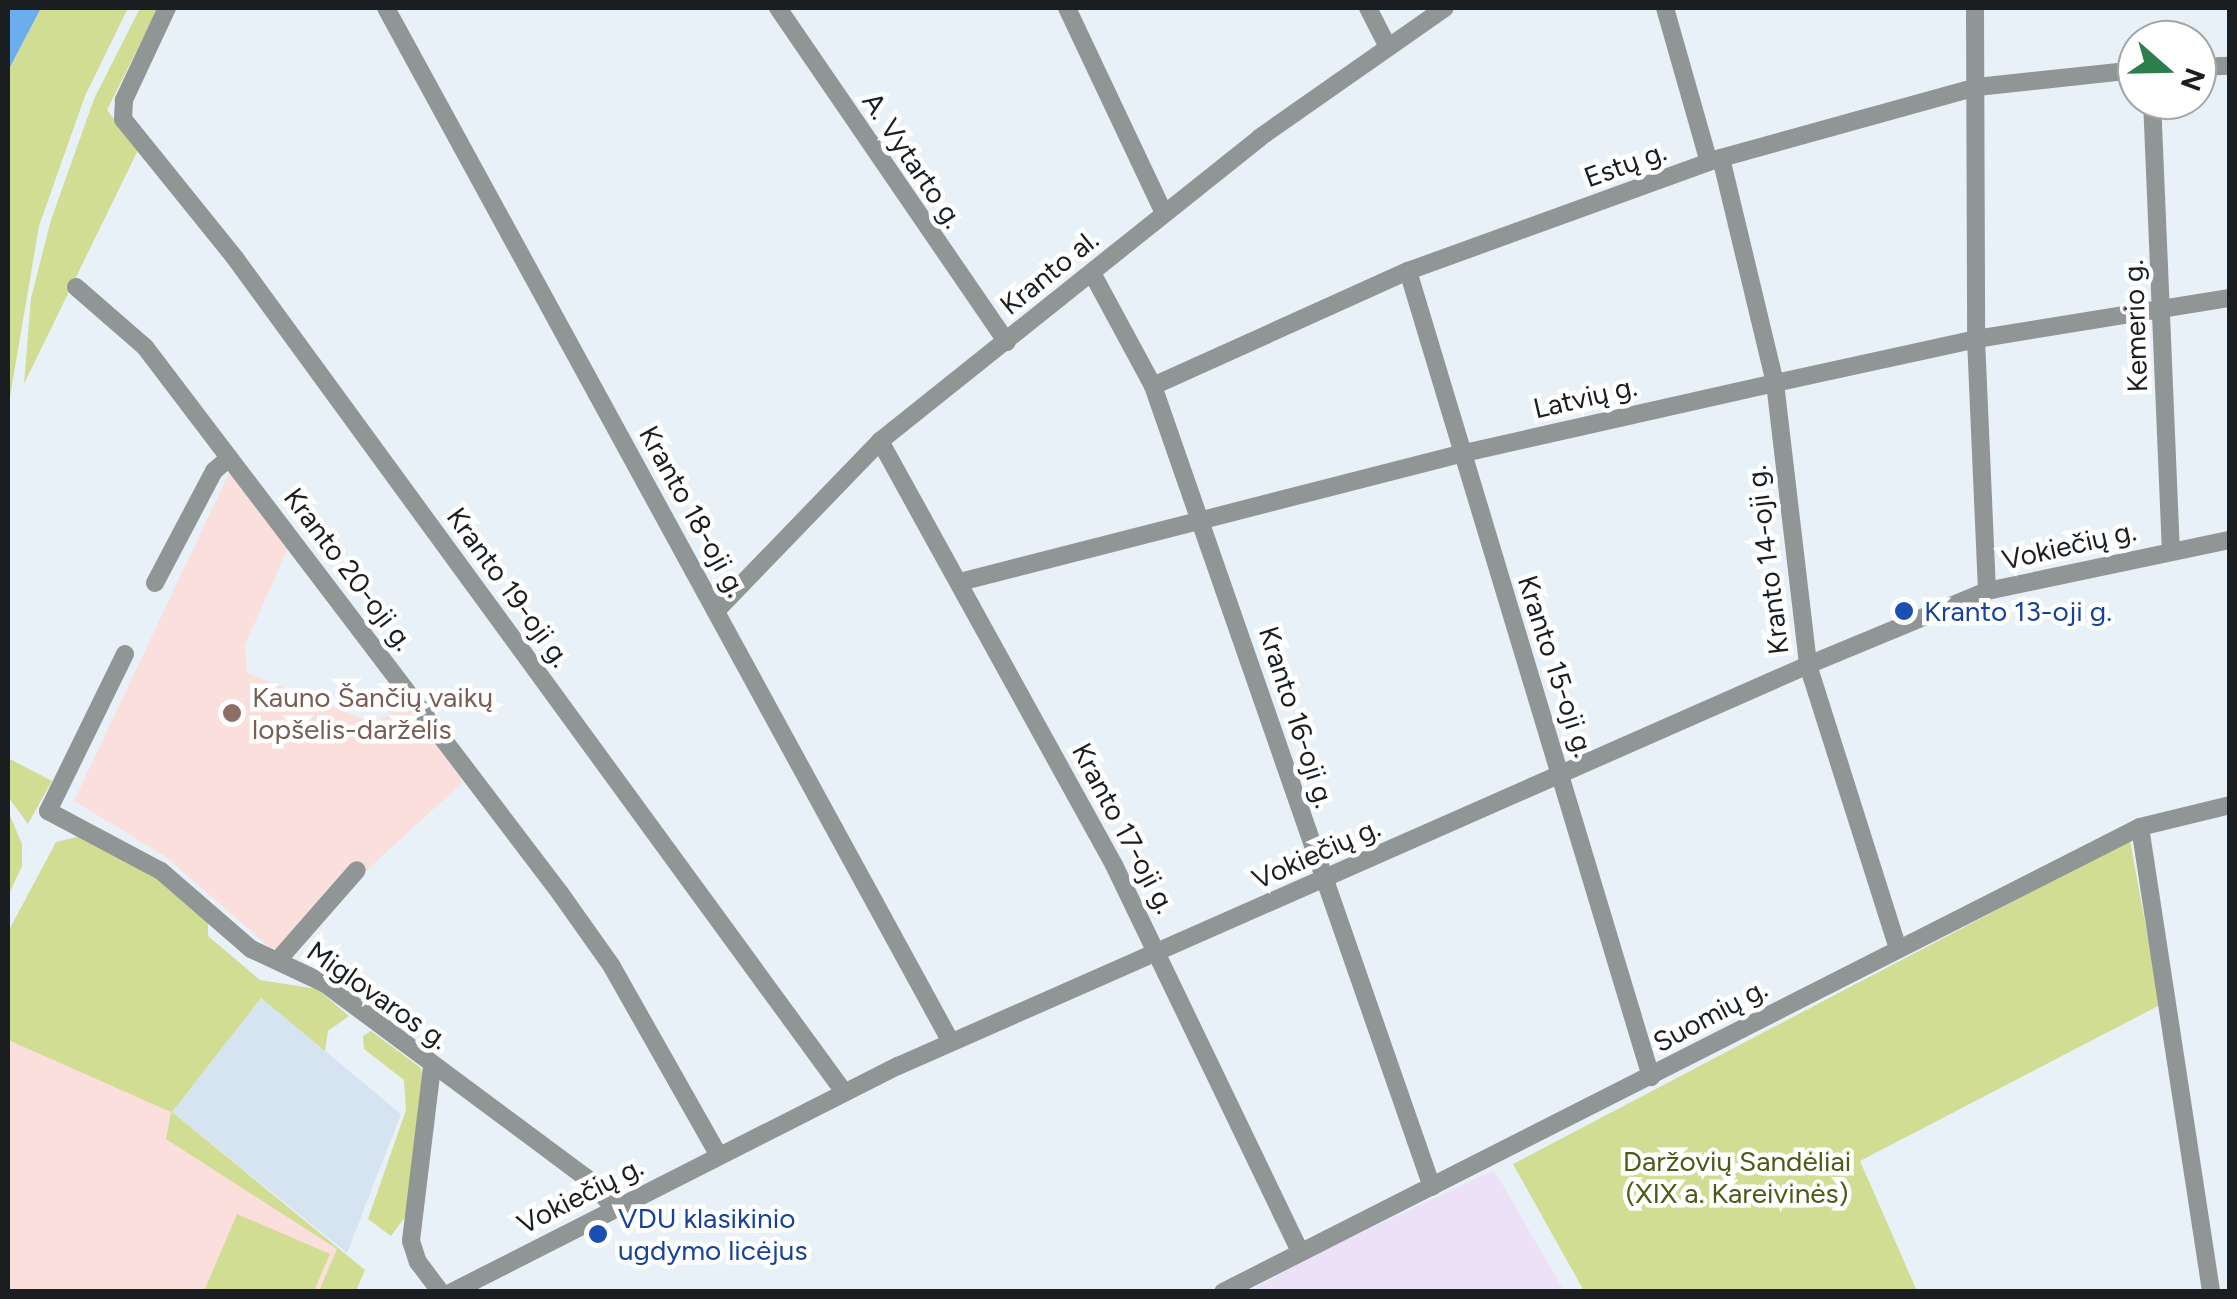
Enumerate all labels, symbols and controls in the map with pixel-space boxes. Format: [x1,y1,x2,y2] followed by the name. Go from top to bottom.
[2117,20,2217,120] north arrow
[2174,64,2213,96] text: N
[855,86,971,234] street label: A. Vytarto g.
[1579,134,1671,194] street label: Estų g.
[993,222,1105,322] street label: Kranto al.
[2116,259,2154,393] street label: Kemerio g.
[1530,369,1640,425] street label: Latvių g.
[632,420,754,602] street label: Kranto 18-oji g.
[1739,464,1795,656] street label: Kranto 14-oji g.
[277,481,421,657] street label: Kranto 20-oji g.
[440,501,578,673] street label: Kranto 19-oji g.
[1999,513,2139,577] street label: Vokiečių g.
[1511,571,1601,761] street label: Kranto 15-oji g.
[1924,594,2112,628] place label: Kranto 13-oji g.
[1893,600,1915,622] marker: Kranto 13-oji g.
[1252,622,1342,812] street label: Kranto 16-oji g.
[252,680,493,746] place label: Kauno Šančių vaikų lopšelis-darželis
[221,702,243,724] marker: Kauno Šančių vaikų lopšelis-darželis
[1065,737,1183,919] street label: Kranto 17-oji g.
[1247,810,1385,896] street label: Vokiečių g.
[301,934,455,1056] street label: Miglovaros g.
[1647,971,1773,1059] street label: Suomių g.
[1623,1144,1851,1210] park label: Daržovių Sandėliai (XIX a. Kareivinės)
[512,1149,648,1241] street label: Vokiečių g.
[618,1201,808,1267] place label: VDU klasikinio ugdymo licėjus
[587,1223,609,1245] marker: VDU klasikinio ugdymo licėjus

